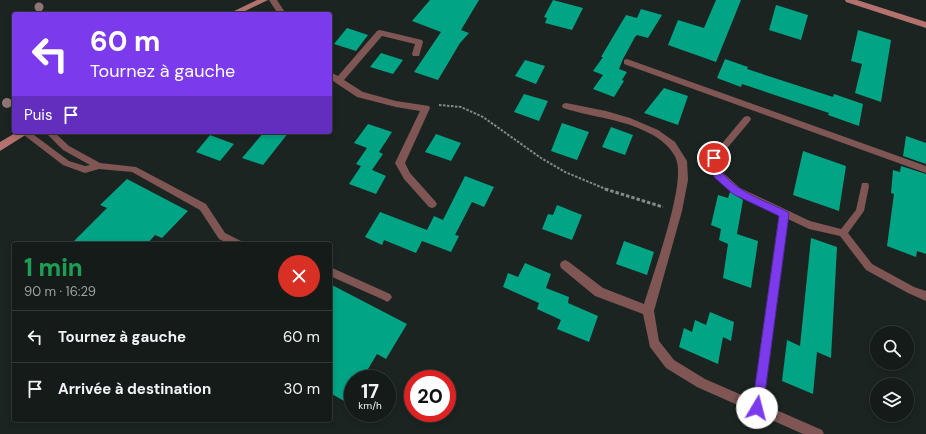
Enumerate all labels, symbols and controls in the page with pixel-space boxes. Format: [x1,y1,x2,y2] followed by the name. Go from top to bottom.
[90,23,160,60] text: 60 m
[24,28,76,80] icon: left
[90,59,235,83] text: Tournez à gauche
[60,104,82,126] icon: arrive
[24,105,52,125] text: Puis
[697,141,731,175] pin
[703,147,725,169] icon: arrive
[24,252,83,283] text: 1 min
[278,255,320,297] button: close
[24,283,96,300] text: 90 m · 16:29
[24,326,46,348] icon: left
[870,326,914,422] map controls
[870,326,914,370] button: search
[58,327,186,347] text: Tournez à gauche
[283,327,320,347] text: 60 m
[404,370,456,422] speed limit sign: 20
[24,378,46,400] icon: arrive
[361,378,379,404] text: 17
[870,378,914,422] button: layers
[58,379,211,399] text: Arrivée à destination
[284,379,320,399] text: 30 m
[736,387,778,429] position arrow
[358,399,382,412] text: km/h

